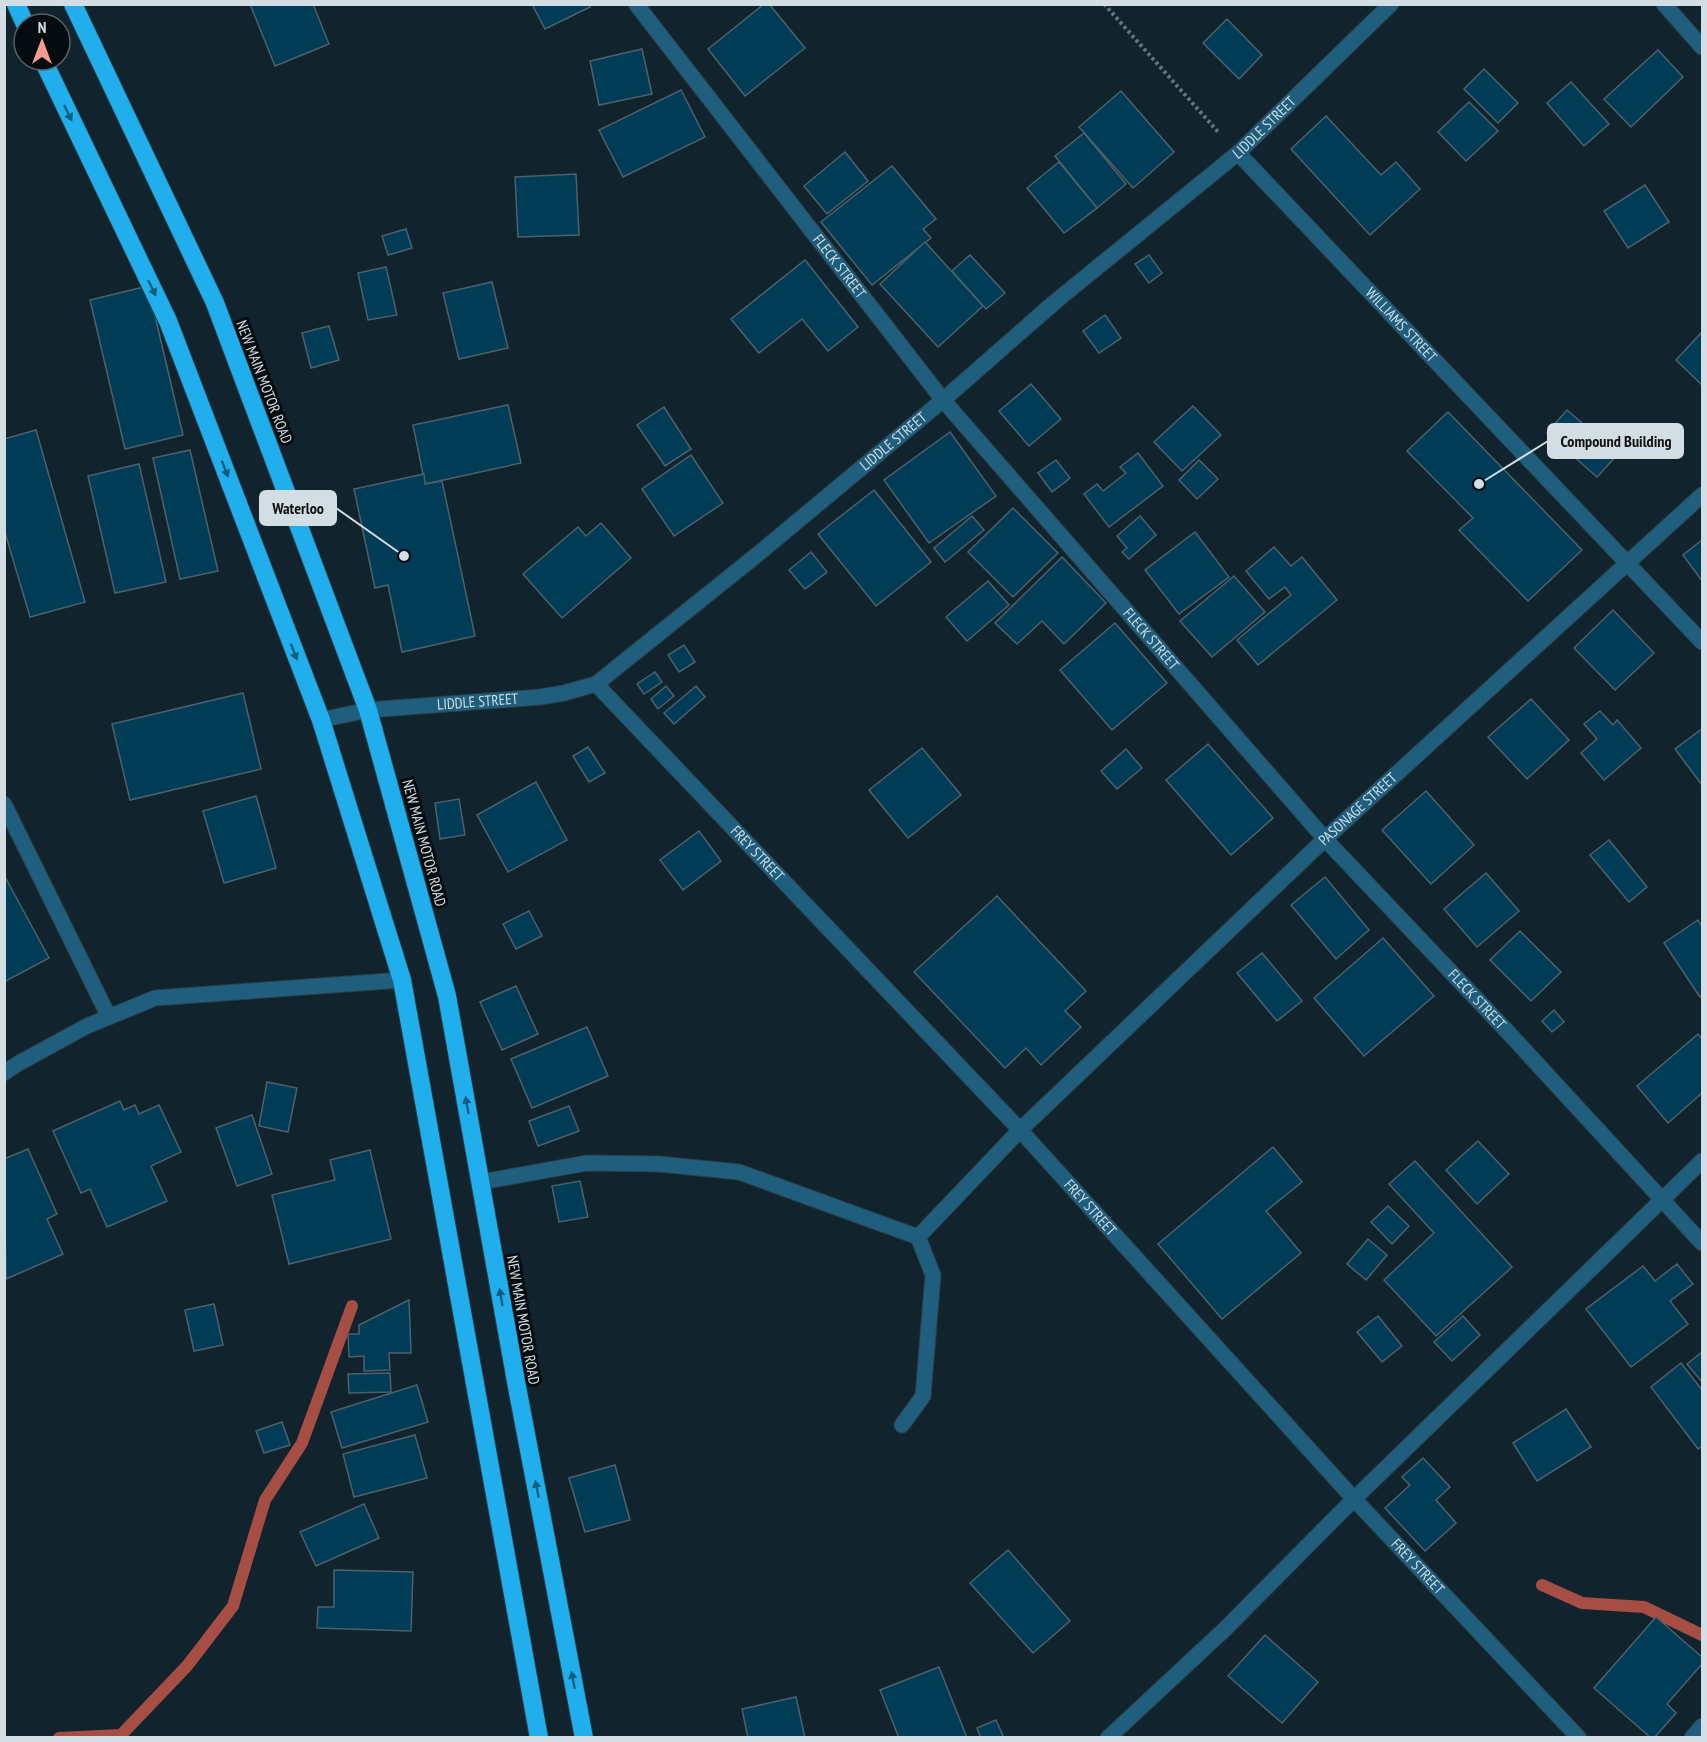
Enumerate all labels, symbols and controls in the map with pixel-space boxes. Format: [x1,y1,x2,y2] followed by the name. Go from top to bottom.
[12,12,72,72] north arrow
[38,17,46,37] text: N
[1229,92,1300,163] street label: LIDDLE STREET
[63,104,72,121] one-way arrow
[809,230,871,302] street label: FLECK STREET
[148,280,157,297] one-way arrow
[1362,283,1442,366] street label: WILLIAMS STREET
[232,317,297,446] street label: NEW MAIN MOTOR ROAD
[856,407,931,474] street label: LIDDLE STREET
[1548,424,1683,458] callout: Compound Building
[1560,431,1672,451] text: Compound Building
[220,461,230,479] one-way arrow
[260,491,336,525] callout: Waterloo
[271,498,324,518] text: Waterloo
[1119,604,1184,674] street label: FLECK STREET
[290,643,300,661] one-way arrow
[436,689,519,714] street label: LIDDLE STREET
[1314,768,1401,849] street label: PASONAGE STREET
[398,777,451,908] street label: NEW MAIN MOTOR ROAD
[727,822,789,885] street label: FREY STREET
[1444,965,1511,1033] street label: FLECK STREET
[462,1095,471,1114] one-way arrow
[1060,1175,1121,1240] street label: FREY STREET
[503,1254,544,1386] street label: NEW MAIN MOTOR ROAD
[496,1287,505,1306] one-way arrow
[532,1479,541,1498] one-way arrow
[1387,1534,1449,1598] street label: FREY STREET
[568,1670,577,1689] one-way arrow

